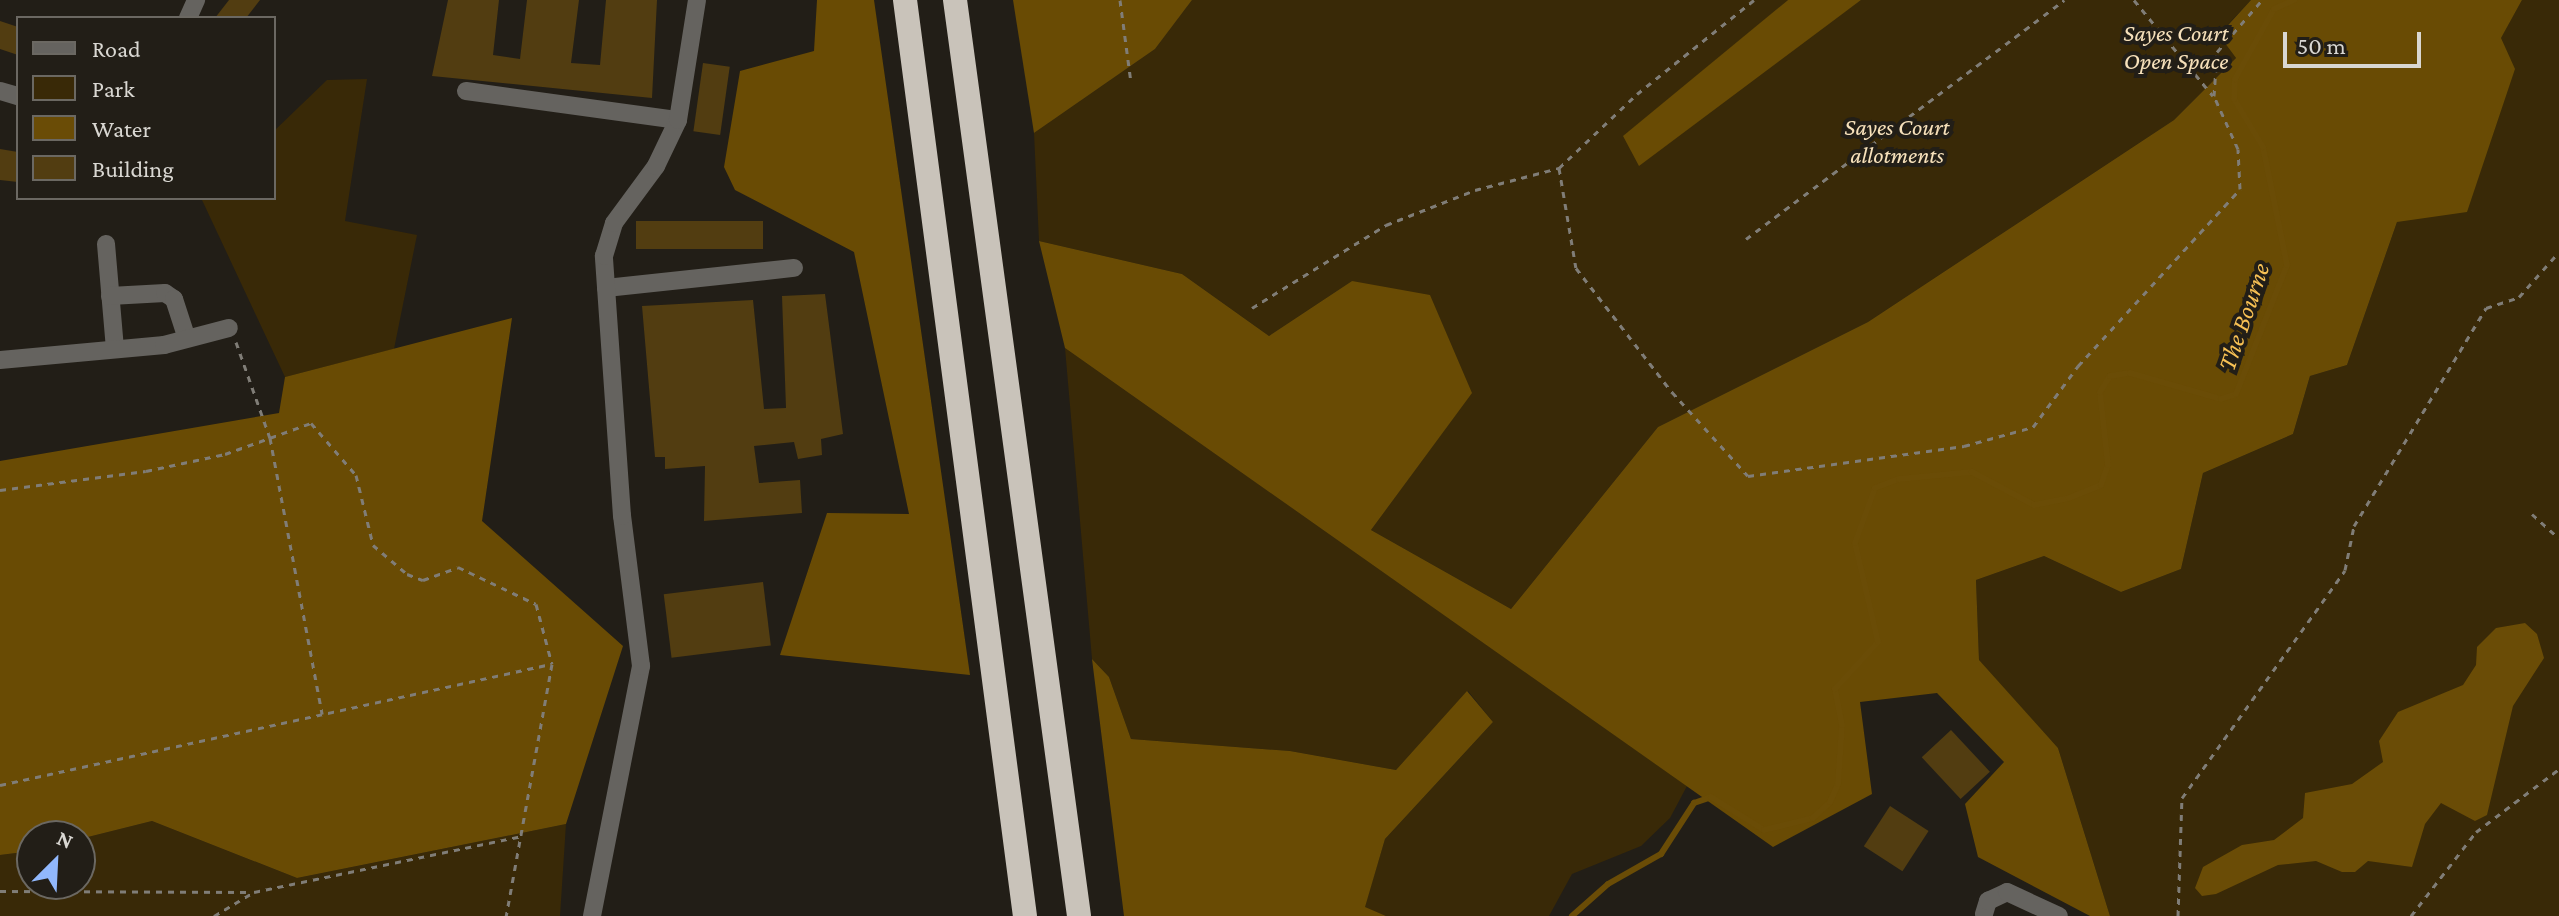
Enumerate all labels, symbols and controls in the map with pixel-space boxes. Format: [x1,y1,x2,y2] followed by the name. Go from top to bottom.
[16,16,276,200] legend
[2287,16,2425,66] scale bar
[2123,19,2229,75] park label: Sayes Court Open Space
[2297,32,2346,59] text: 50 m
[92,35,141,62] text: Road
[92,75,135,102] text: Park
[1844,113,1950,169] park label: Sayes Court allotments
[92,115,151,142] text: Water
[92,155,174,182] text: Building
[2211,259,2277,375] water label: The Bourne
[16,820,96,900] north arrow
[53,825,77,854] text: N

